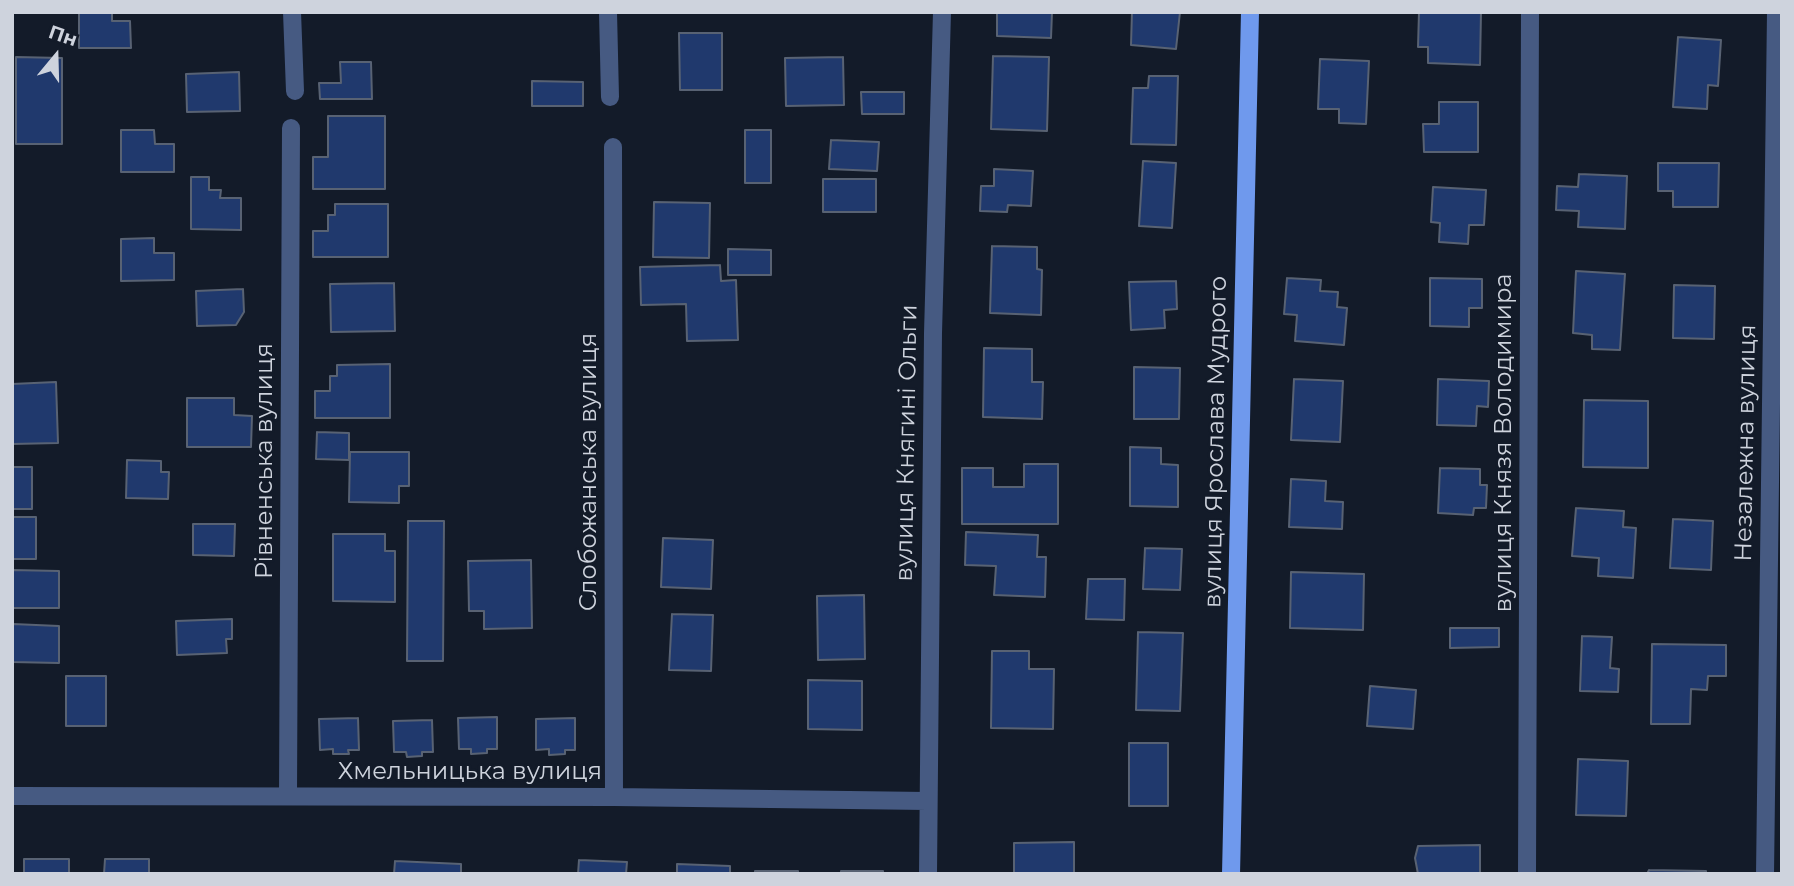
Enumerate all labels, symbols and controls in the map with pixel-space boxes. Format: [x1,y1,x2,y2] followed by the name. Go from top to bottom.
[46,20,80,51] text: Пн
[21,21,91,91] north arrow
[1490,274,1518,612] street label: вулиця Князя Володимира
[1199,276,1233,608] street label: вулиця Ярослава Мудрого
[890,304,924,582] street label: вулиця Княгині Ольги
[1730,324,1762,562] street label: Незалежна вулиця
[575,333,603,611] street label: Слобожанська вулиця
[251,343,279,579] street label: Рівненська вулиця
[338,758,602,786] street label: Хмельницька вулиця

